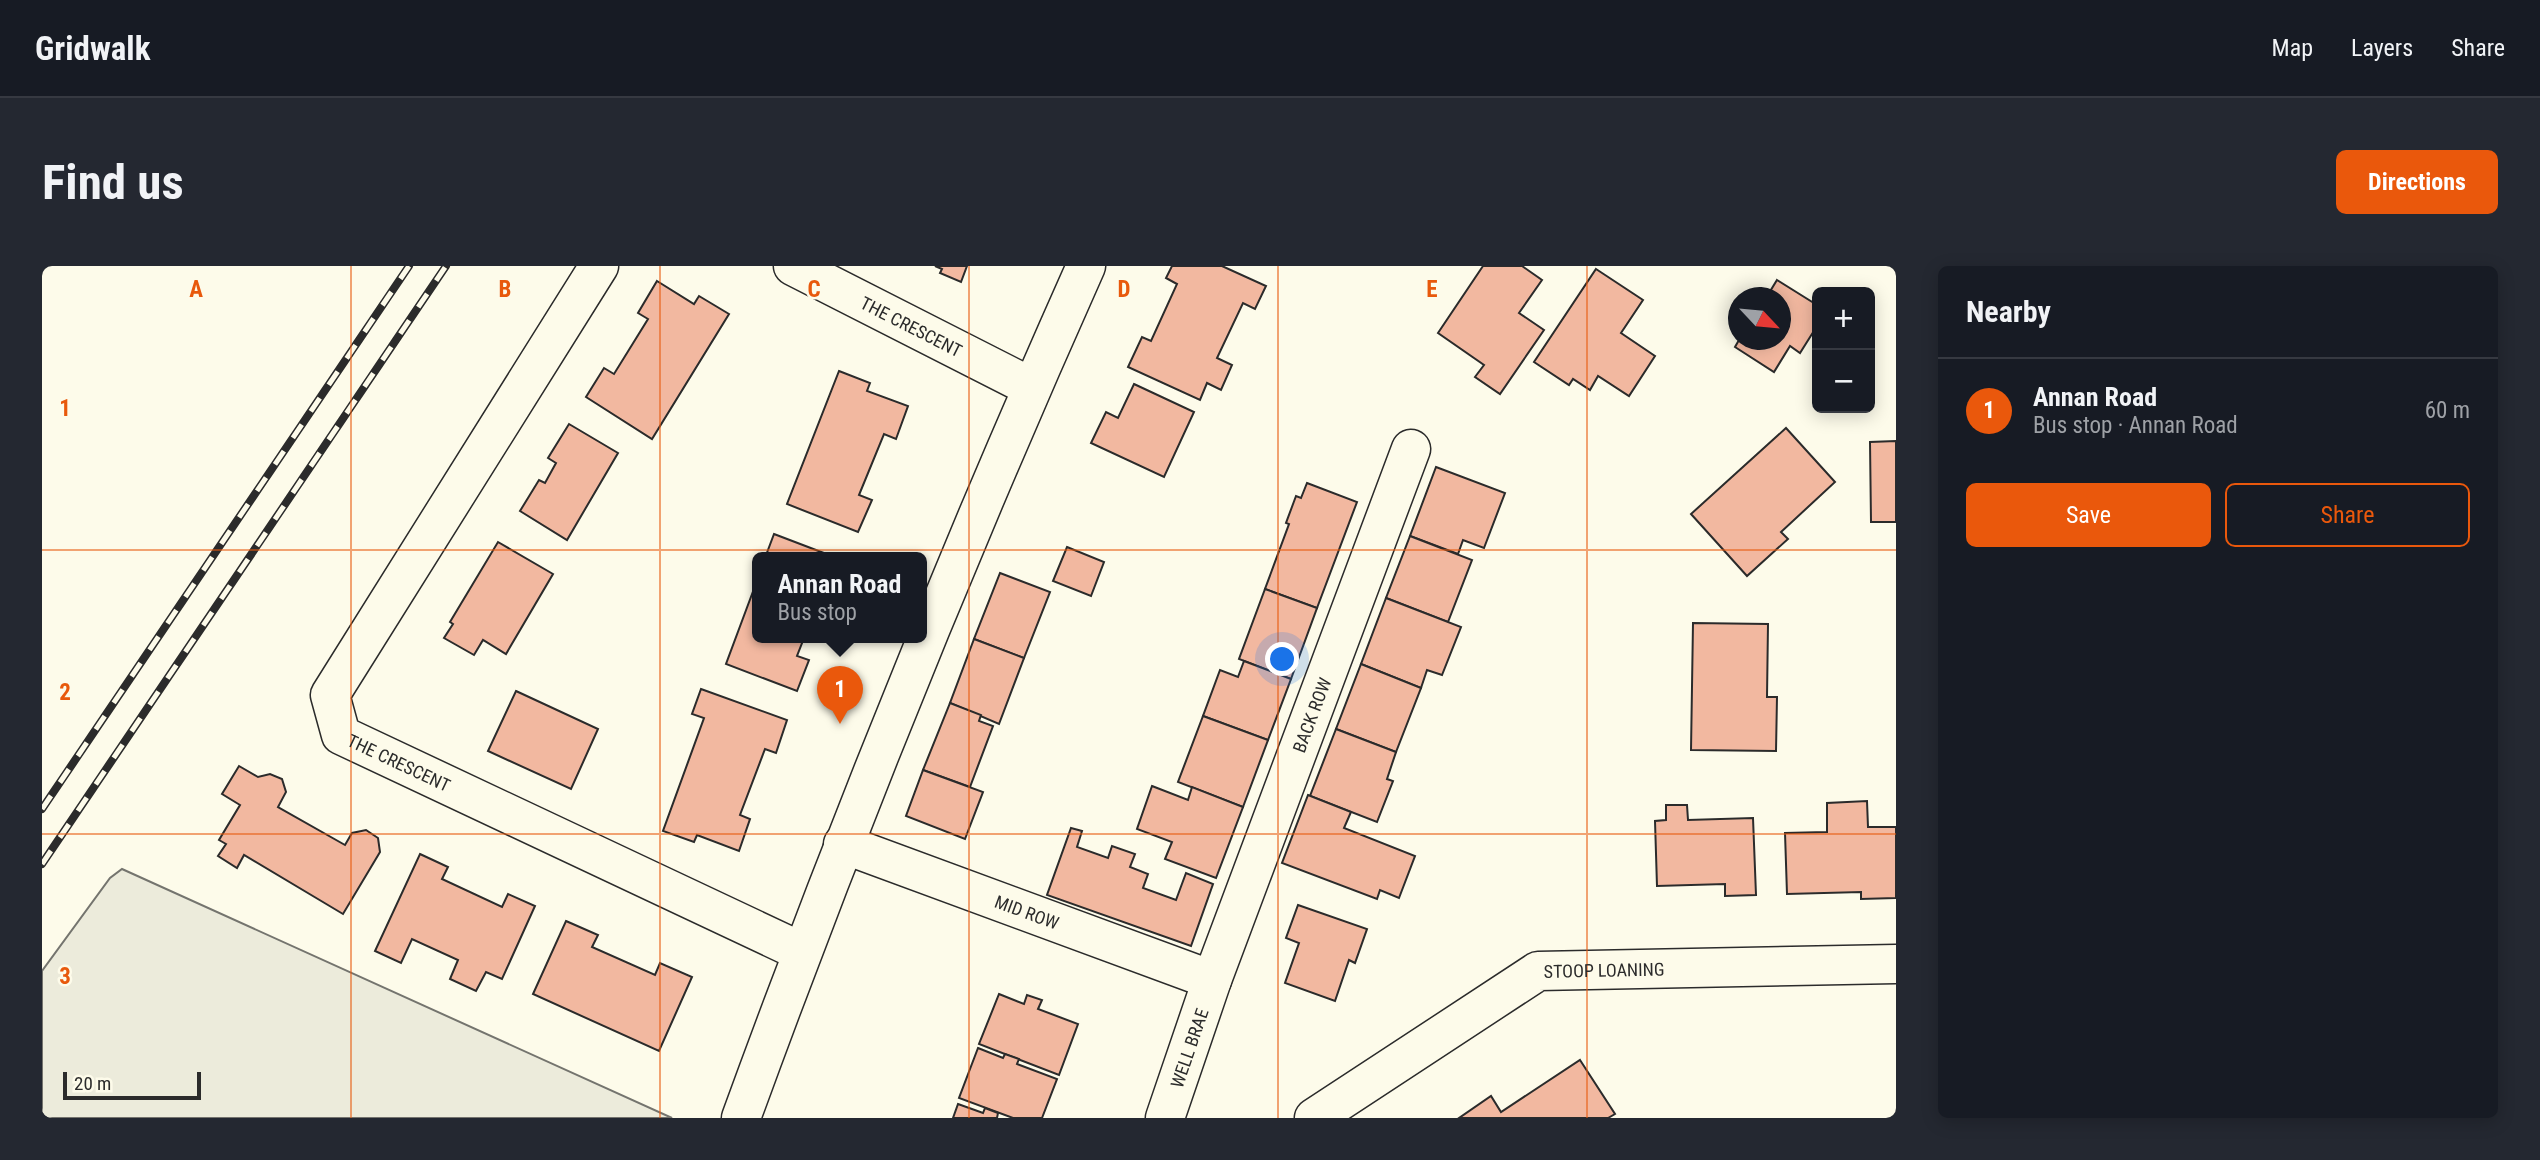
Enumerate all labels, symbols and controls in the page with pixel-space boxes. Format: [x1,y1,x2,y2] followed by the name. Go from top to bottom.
[35,29,150,68] text: Gridwalk
[2272,34,2313,62] text: Map
[2351,34,2413,62] text: Layers
[2451,34,2505,62] text: Share
[2336,150,2498,214] button: Directions
[42,154,184,211] text: Find us
[189,276,203,303] text: A
[499,276,511,303] text: B
[807,276,821,303] text: C
[1118,276,1131,303] text: D
[1426,276,1438,303] text: E
[1728,287,1791,350] north arrow
[1812,287,1875,413] map controls
[1812,287,1875,350] button: +
[857,292,966,361] street label: THE CRESCENT
[1966,294,2051,329] text: Nearby
[1812,350,1875,413] button: −
[2033,382,2157,412] text: Annan Road
[59,395,71,422] text: 1
[1983,397,1995,424] text: 1
[2425,397,2470,424] text: 60 m
[2033,412,2238,439] text: Bus stop · Annan Road
[1966,483,2211,547] button: Save
[2225,483,2470,547] button: Share
[752,552,927,643] popup
[777,569,902,599] text: Annan Road
[777,599,857,626] text: Bus stop
[1265,642,1299,676] your location
[817,666,863,724] pin: 1
[1288,674,1335,755] street label: BACK ROW
[59,679,71,706] text: 2
[344,729,454,795] street label: THE CRESCENT
[992,890,1062,933] street label: MID ROW
[1543,958,1665,981] street label: STOOP LOANING
[59,963,71,990] text: 3
[1166,1005,1212,1090] street label: WELL BRAE
[63,1069,201,1101] scale bar
[74,1072,111,1095] text: 20 m

